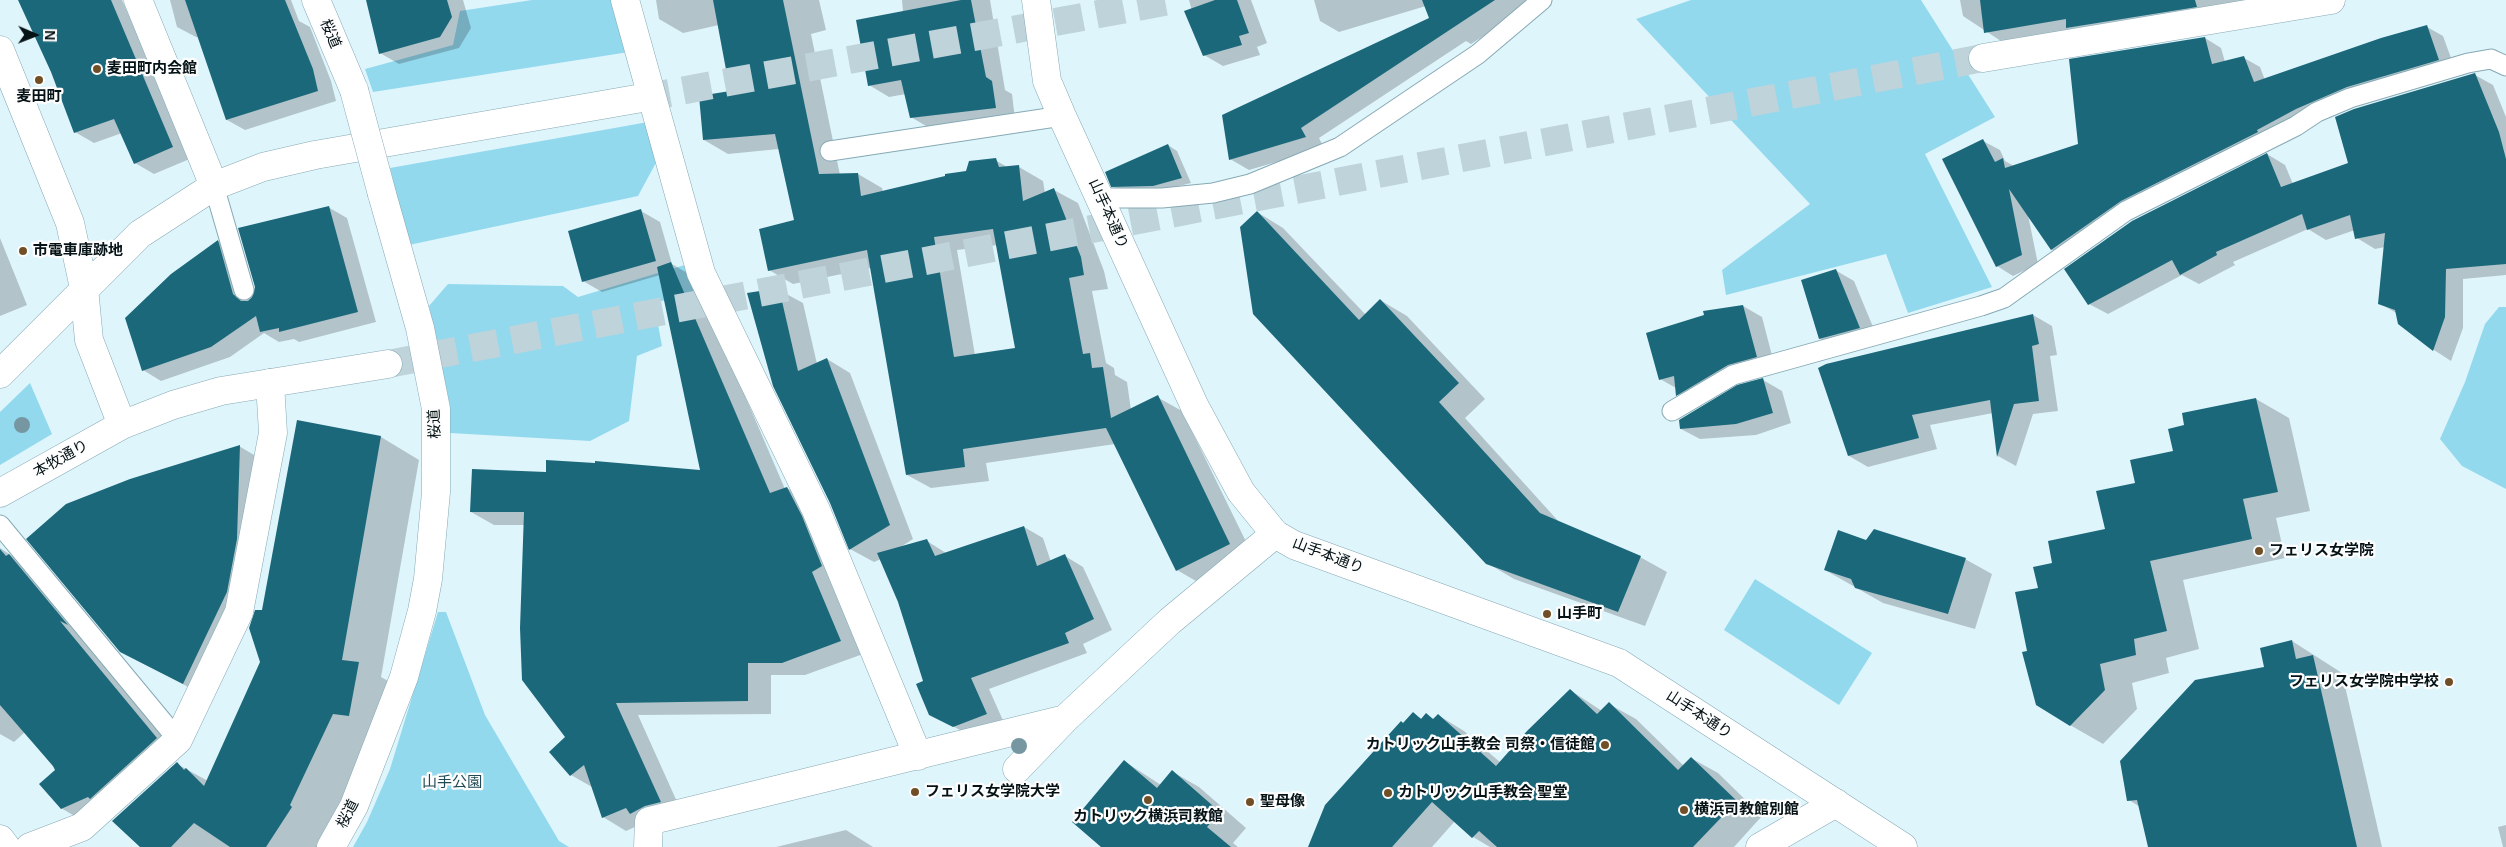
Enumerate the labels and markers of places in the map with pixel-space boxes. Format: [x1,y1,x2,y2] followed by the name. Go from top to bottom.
[107,60,197,78] place label: 麦田町内会館
[91,63,103,75] marker: 麦田町内会館
[33,74,45,86] marker: 麦田町
[17,88,61,106] place label: 麦田町
[33,242,123,260] place label: 市電車庫跡地
[17,245,29,257] marker: 市電車庫跡地
[2269,542,2374,560] place label: フェリス女学院
[2253,545,2265,557] marker: フェリス女学院
[1557,605,1602,623] place label: 山手町
[1541,608,1553,620] marker: 山手町
[2289,673,2439,691] place label: フェリス女学院中学校
[2443,676,2455,688] marker: フェリス女学院中学校
[1366,736,1595,754] place label: カトリック山手教会 司祭・信徒館
[1599,739,1611,751] marker: カトリック山手教会 司祭・信徒館
[925,783,1060,801] place label: フェリス女学院大学
[1398,784,1567,802] place label: カトリック山手教会 聖堂
[909,786,921,798] marker: フェリス女学院大学
[1382,787,1394,799] marker: カトリック山手教会 聖堂
[1260,793,1305,811] place label: 聖母像
[1142,794,1154,806] marker: カトリック横浜司教館
[1244,796,1256,808] marker: 聖母像
[1694,801,1799,819] place label: 横浜司教館別館
[1678,804,1690,816] marker: 横浜司教館別館
[1073,808,1223,826] place label: カトリック横浜司教館

